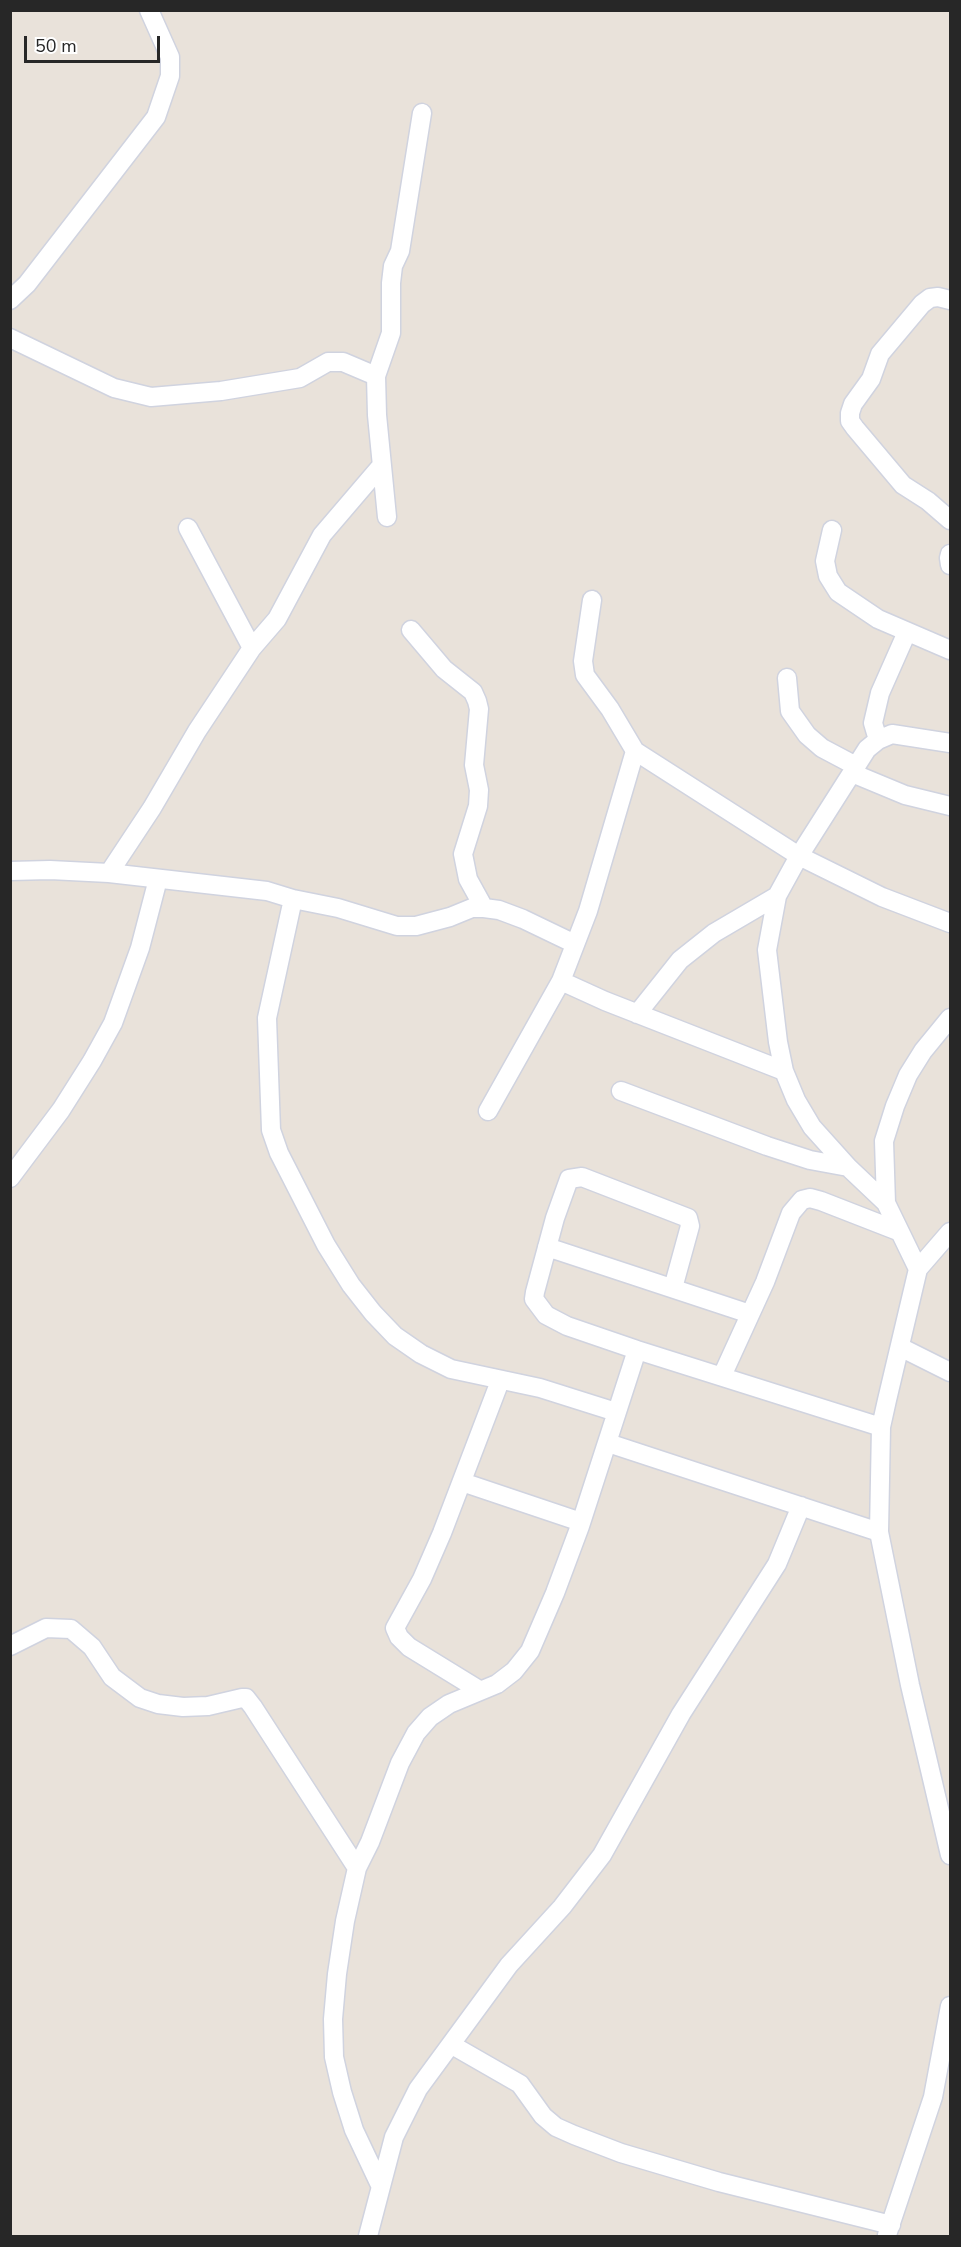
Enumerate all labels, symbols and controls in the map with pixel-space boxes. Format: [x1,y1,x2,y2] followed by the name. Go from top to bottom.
[27,24,164,62] scale bar
[35,34,77,58] text: 50 m

